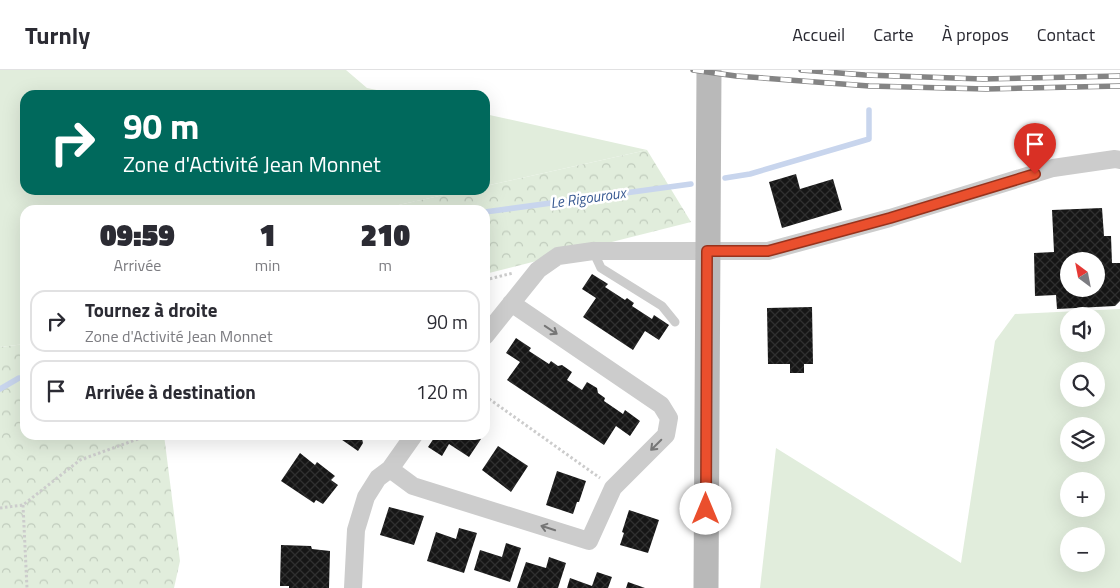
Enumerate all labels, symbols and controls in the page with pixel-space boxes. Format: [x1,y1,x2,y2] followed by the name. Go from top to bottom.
[25,17,90,53] text: Turnly
[792,21,845,48] text: Accueil
[873,21,914,48] text: Carte
[942,21,1009,48] text: À propos
[1037,21,1095,48] text: Contact
[123,99,199,153] text: 90 m
[40,110,105,175] icon: right
[1014,123,1056,174] pin
[1021,130,1049,158] icon: arrive
[123,147,381,181] text: Zone d'Activité Jean Monnet
[549,181,629,214] water label: Le Rigouroux
[100,212,175,258] text: 09:59
[259,212,276,258] text: 1
[360,212,410,258] text: 210
[1060,252,1105,298] north arrow
[1060,252,1105,572] map controls
[114,253,161,277] text: Arrivée
[255,253,280,277] text: min
[378,253,392,277] text: m
[85,295,217,324] text: Tournez à droite
[42,307,70,335] icon: right
[427,307,468,336] text: 90 m
[1060,307,1105,352] button: sound
[85,324,273,348] text: Zone d'Activité Jean Monnet
[544,325,558,335] one-way arrow
[1060,362,1105,407] button: search
[42,377,70,405] icon: arrive
[85,377,256,406] text: Arrivée à destination
[416,377,468,406] text: 120 m
[1060,417,1105,462] button: layers
[650,439,662,451] one-way arrow
[1060,472,1105,517] button: +
[679,482,731,534] position arrow
[540,523,556,533] one-way arrow
[1060,527,1105,572] button: −

